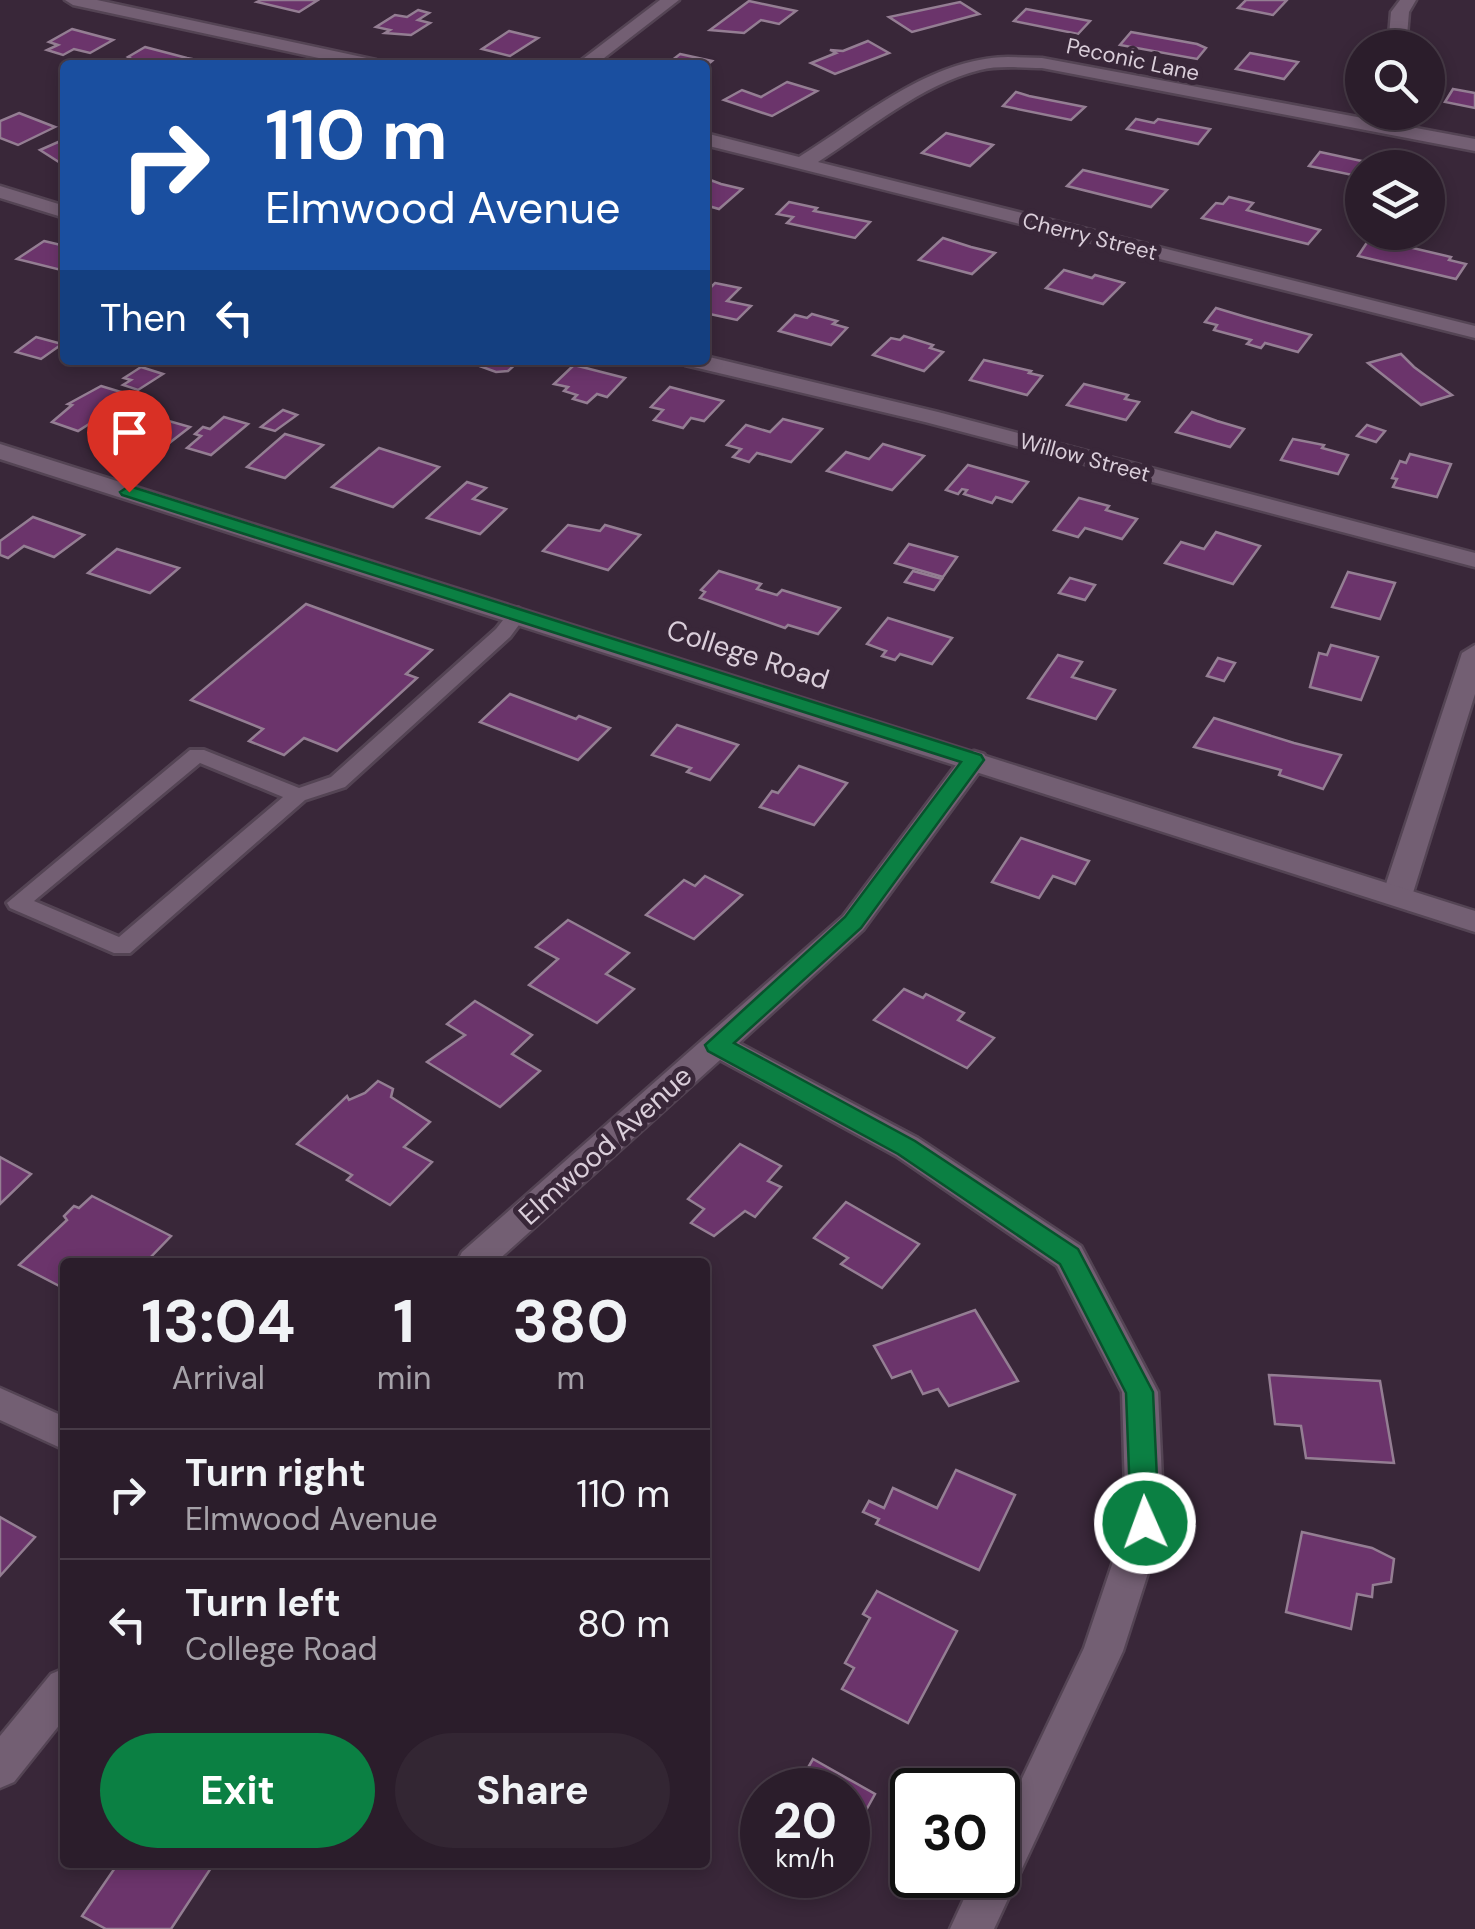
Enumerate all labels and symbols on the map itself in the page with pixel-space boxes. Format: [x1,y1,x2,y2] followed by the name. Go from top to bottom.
[1064,31,1202,88] street label: Peconic Lane
[1020,206,1160,267] street label: Cherry Street
[87,390,172,493] pin
[1016,426,1153,489] street label: Willow Street
[662,611,834,698] street label: College Road
[511,1058,700,1233] street label: Elmwood Avenue
[1093,1471,1197,1575] position arrow
[890,1768,1020,1898] speed limit sign: 30

